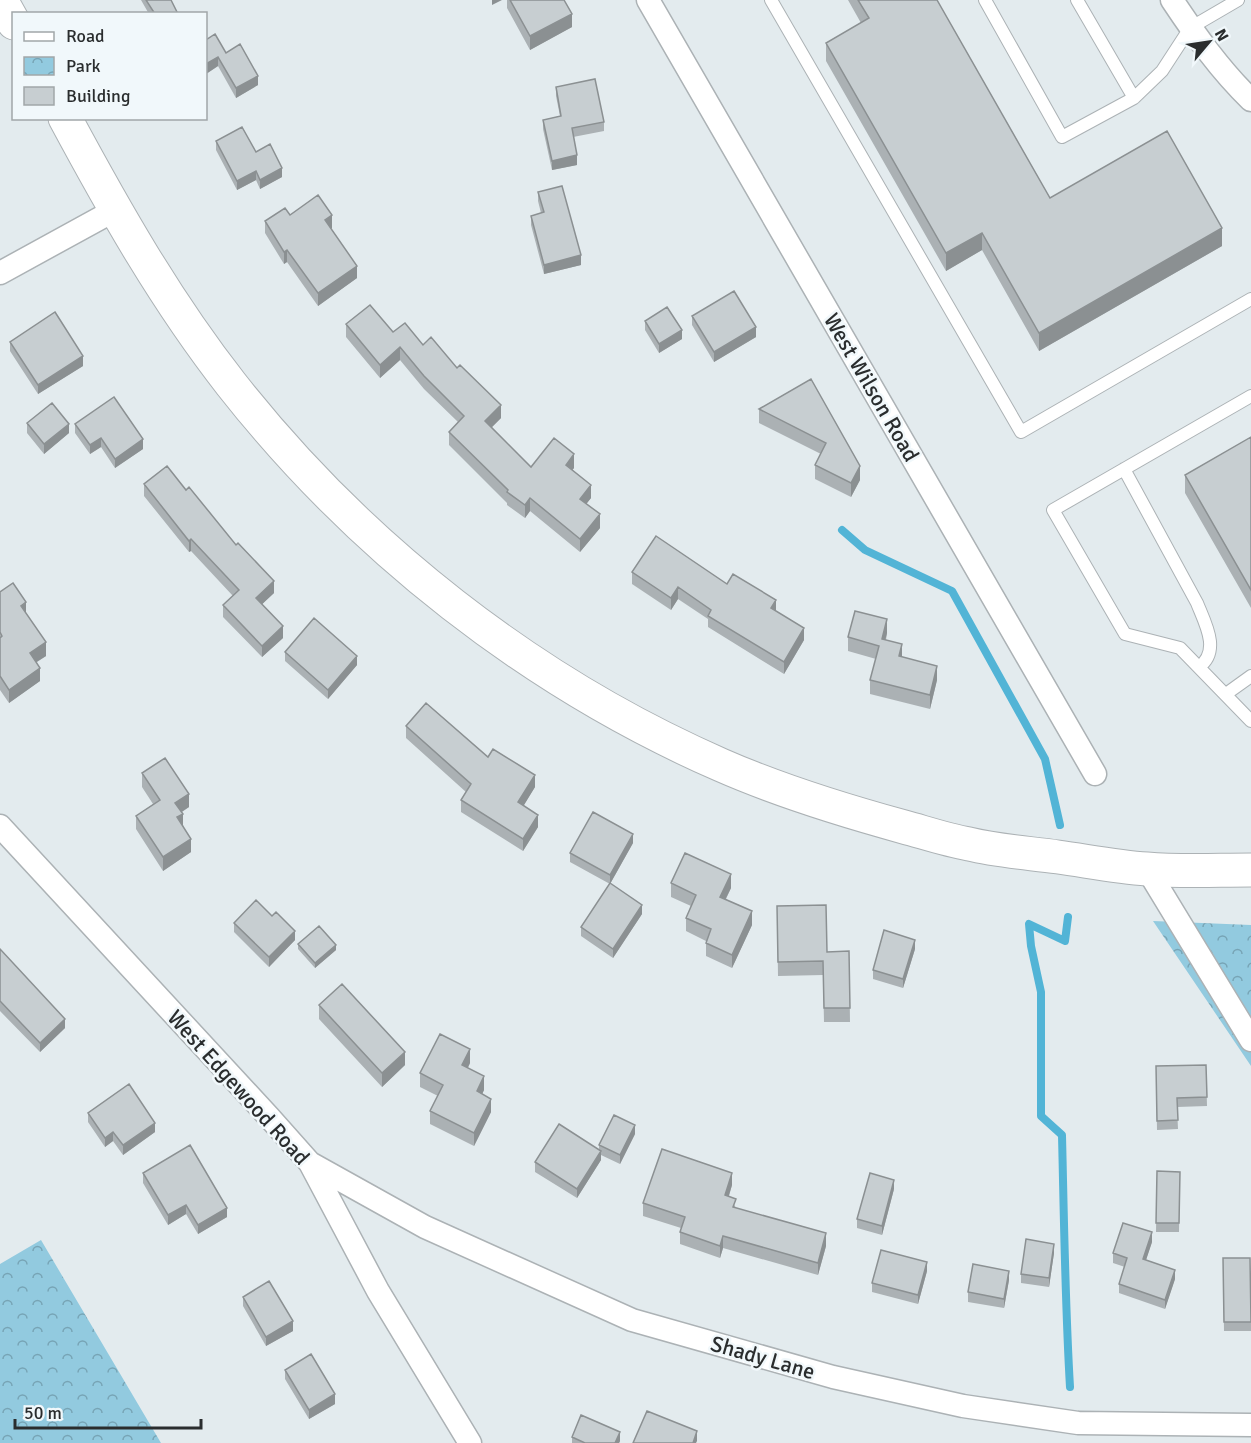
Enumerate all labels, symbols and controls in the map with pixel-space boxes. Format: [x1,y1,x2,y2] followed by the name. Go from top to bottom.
[12,12,207,120] legend
[1179,12,1239,72] north arrow
[66,25,105,47] text: Road
[1210,25,1233,45] text: N
[66,55,101,77] text: Park
[66,85,130,107] text: Building
[818,308,925,466] street label: West Wilson Road
[162,1004,315,1170] street label: West Edgewood Road
[707,1330,818,1385] street label: Shady Lane
[15,1392,201,1430] scale bar
[24,1402,62,1424] text: 50 m

